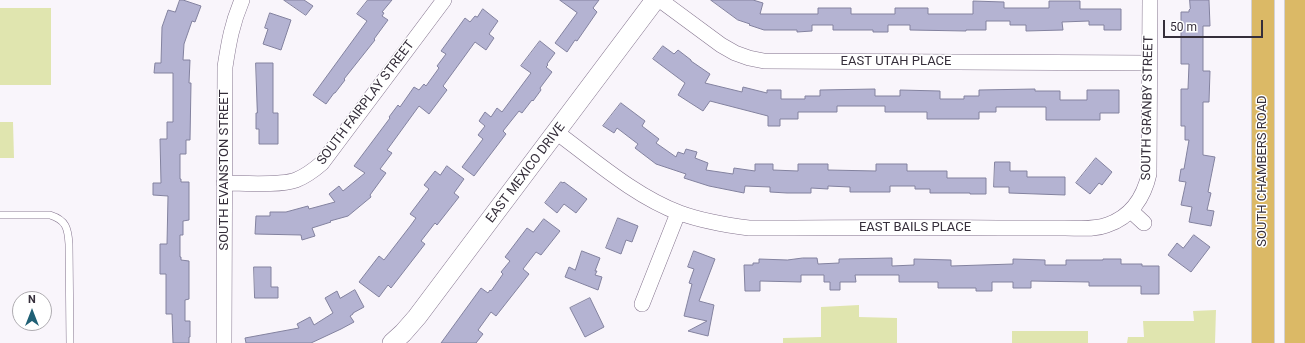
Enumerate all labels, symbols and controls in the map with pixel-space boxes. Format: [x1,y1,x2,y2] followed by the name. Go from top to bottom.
[1165,12,1265,38] scale bar
[1170,20,1197,34] text: 50 m
[1139,35,1157,181] street label: SOUTH GRANBY STREET
[314,38,418,168] street label: SOUTH FAIRPLAY STREET
[841,54,951,70] street label: EAST UTAH PLACE
[217,89,233,251] street label: SOUTH EVANSTON STREET
[1255,95,1271,247] street label: SOUTH CHAMBERS ROAD
[483,120,569,226] street label: EAST MEXICO DRIVE
[859,220,971,236] street label: EAST BAILS PLACE
[12,291,52,331] north arrow
[28,293,36,306] text: N

